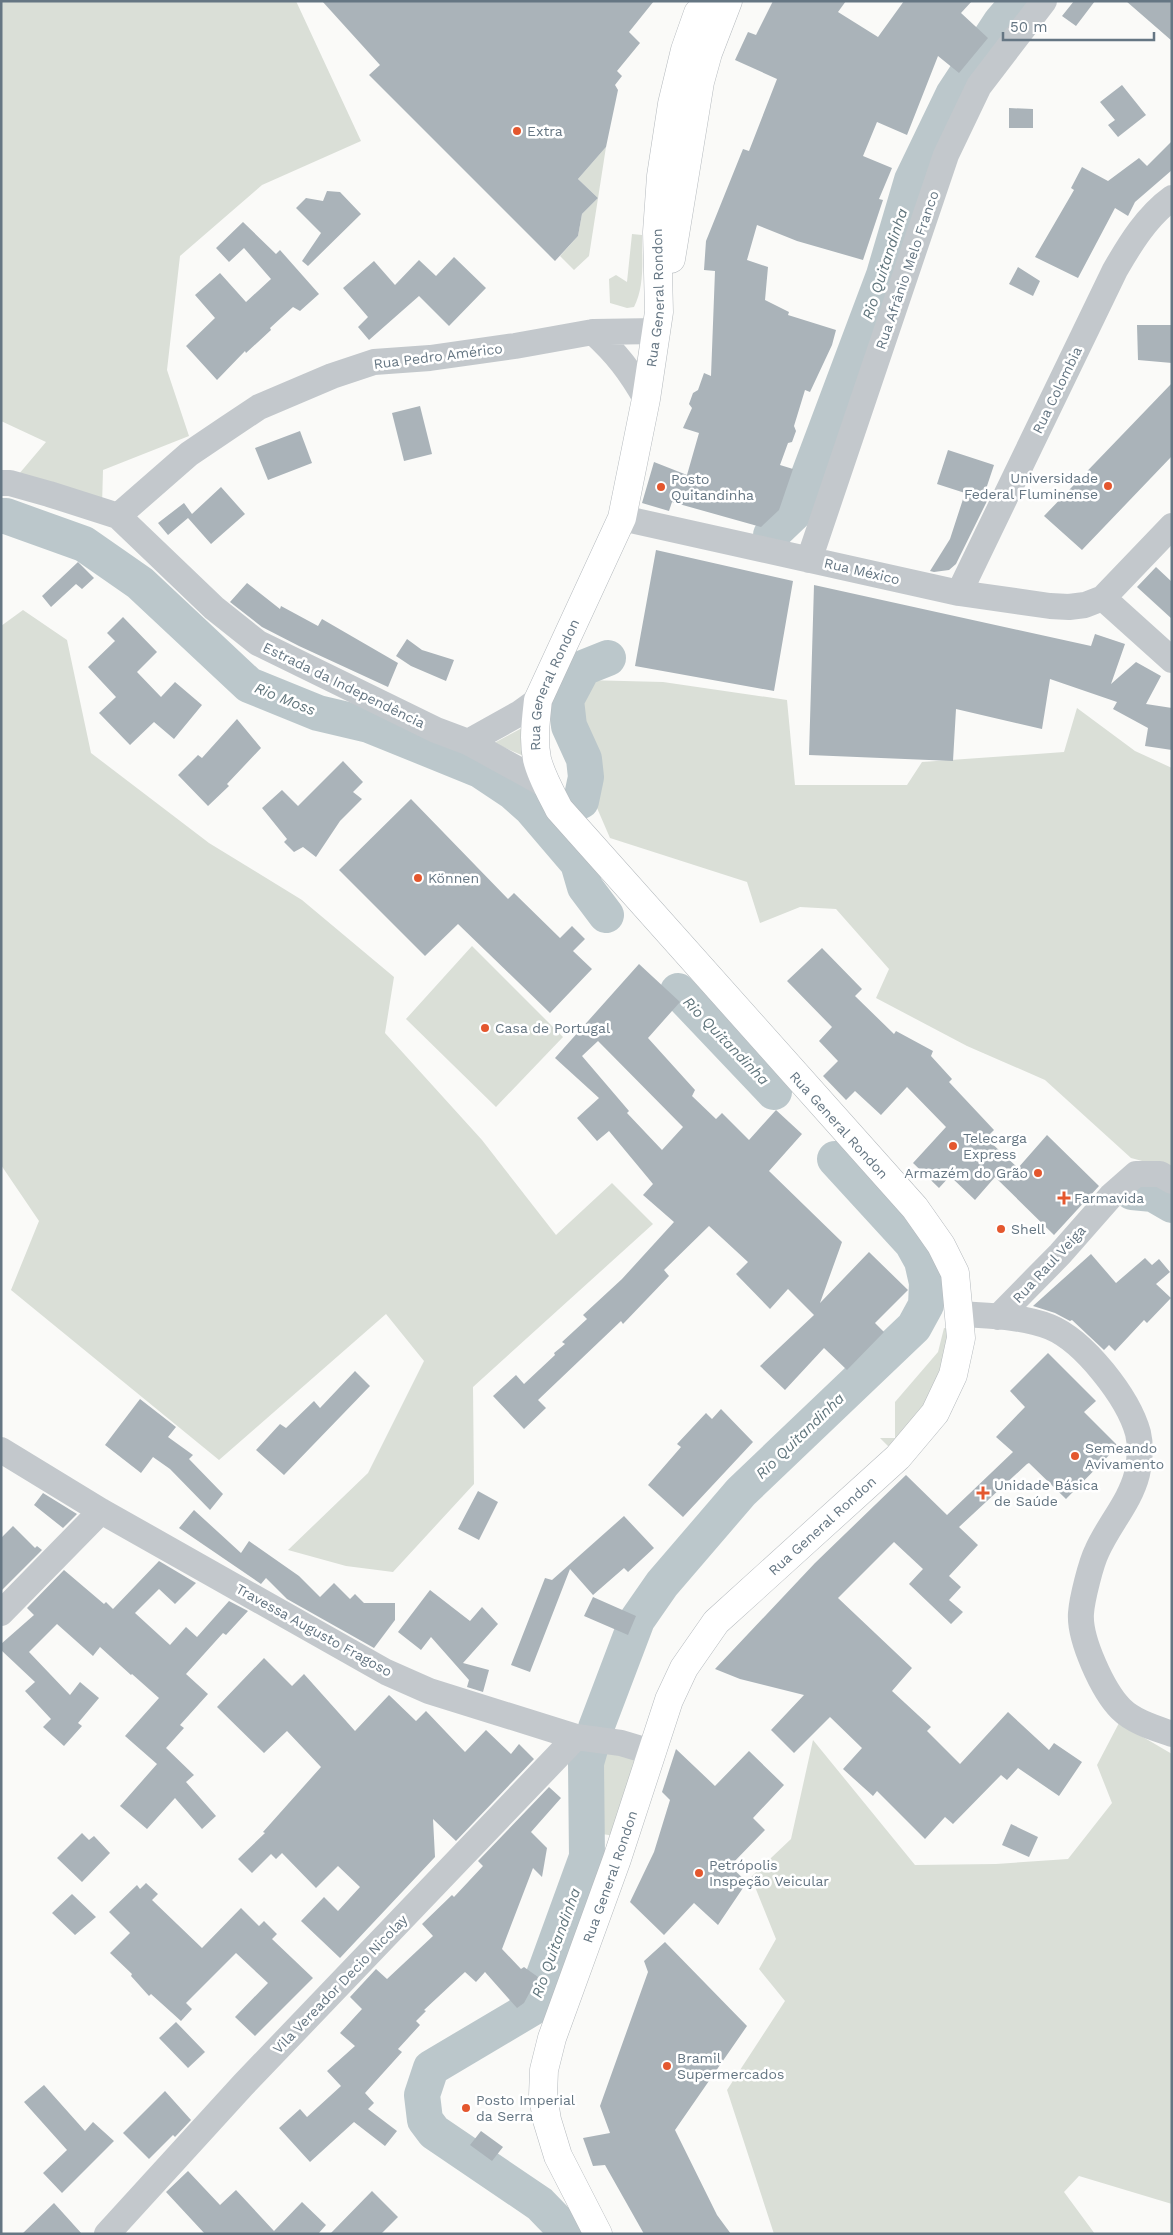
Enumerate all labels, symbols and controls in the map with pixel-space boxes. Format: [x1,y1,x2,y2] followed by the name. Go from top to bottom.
[1003,10,1154,42] scale bar
[1010,18,1047,36] text: 50 m
[527,123,563,139] place label: Extra
[511,125,523,137] marker: Extra
[872,189,942,351] street label: Rua Afrânio Melo Franco
[859,206,911,322] water label: Rio Quitandinha
[643,228,667,368] street label: Rua General Rondon
[373,340,503,372] street label: Rua Pedro Américo
[1029,344,1085,436] street label: Rua Colombia
[964,470,1098,502] place label: Universidade Federal Fluminense
[671,471,754,503] place label: Posto Quitandinha
[1102,480,1114,492] marker: Universidade Federal Fluminense
[655,481,667,493] marker: Posto Quitandinha
[823,555,901,587] street label: Rua México
[527,616,582,751] street label: Rua General Rondon
[260,639,428,731] street label: Estrada da Independência
[252,679,318,719] water label: Rio Moss
[428,870,479,886] place label: Können
[412,872,424,884] marker: Können
[679,993,773,1089] water label: Rio Quitandinha
[495,1020,611,1036] place label: Casa de Portugal
[479,1022,491,1034] marker: Casa de Portugal
[787,1068,891,1182] street label: Rua General Rondon
[963,1130,1027,1162] place label: Telecarga Express
[947,1140,959,1152] marker: Telecarga Express
[904,1165,1028,1181] place label: Armazém do Grão
[1032,1167,1044,1179] marker: Armazém do Grão
[1074,1190,1144,1206] place label: Farmavida
[1058,1192,1070,1204] marker: Farmavida
[1011,1221,1046,1237] place label: Shell
[1009,1222,1089,1306] street label: Rua Raul Veiga
[995,1223,1007,1235] marker: Shell
[752,1389,848,1483] water label: Rio Quitandinha
[1085,1440,1164,1472] place label: Semeando Avivamento
[1069,1450,1081,1462] marker: Semeando Avivamento
[765,1473,879,1578] street label: Rua General Rondon
[994,1477,1099,1509] place label: Unidade Básica de Saúde
[976,1486,990,1500] marker: Unidade Básica de Saúde
[233,1580,395,1680] street label: Travessa Augusto Fragoso
[579,1808,640,1945] street label: Rua General Rondon
[709,1857,829,1889] place label: Petrópolis Inspeção Veicular
[693,1867,705,1879] marker: Petrópolis Inspeção Veicular
[528,1886,584,2000] water label: Rio Quitandinha
[269,1911,411,2057] street label: Vila Vereador Decio Nicolay
[677,2050,784,2082] place label: Bramil Supermercados
[661,2060,673,2072] marker: Bramil Supermercados
[476,2092,576,2124] place label: Posto Imperial da Serra
[460,2102,472,2114] marker: Posto Imperial da Serra

